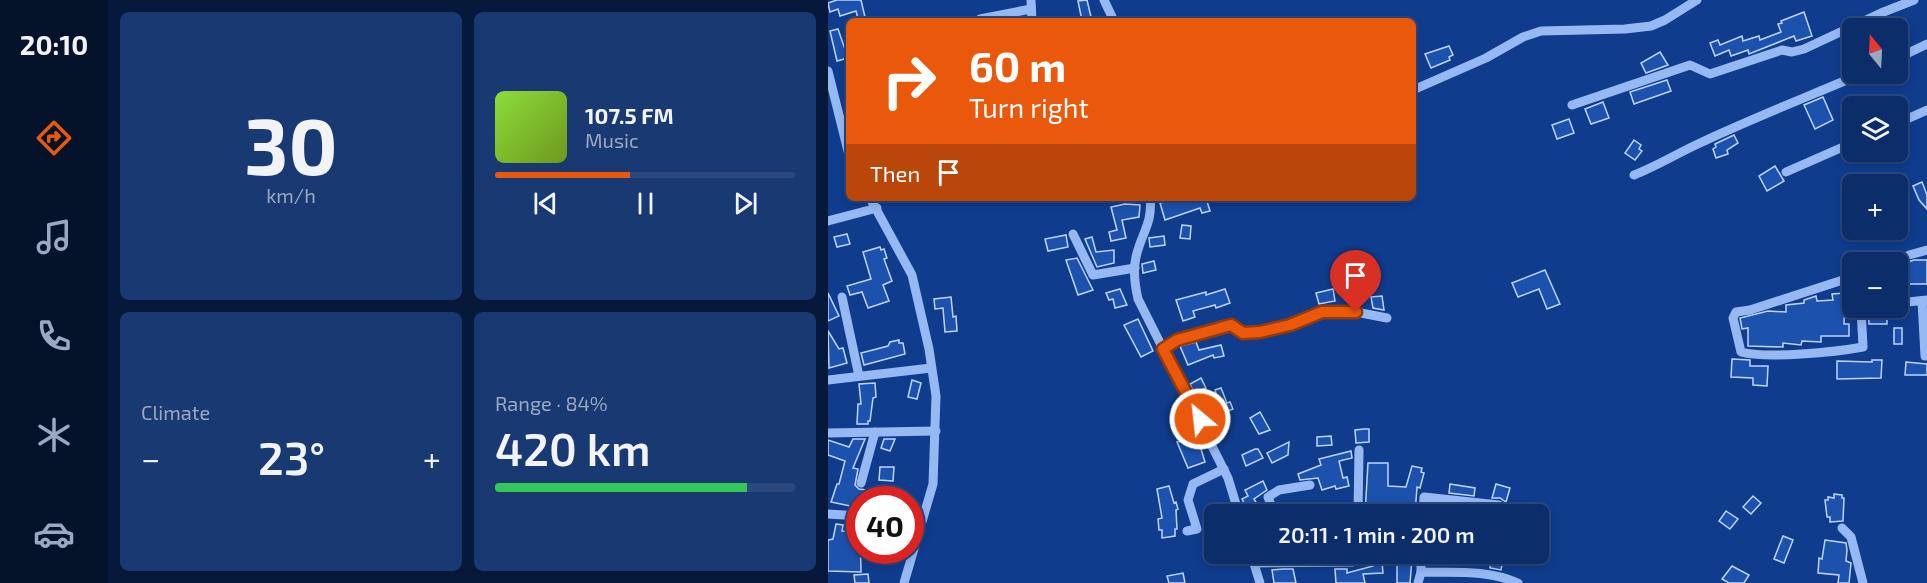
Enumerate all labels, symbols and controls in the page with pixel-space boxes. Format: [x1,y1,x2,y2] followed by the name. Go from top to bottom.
[1842,18,1908,84] north arrow
[1842,18,1908,318] map controls
[20,28,88,60] text: 20:10
[969,40,1066,90] text: 60 m
[870,42,948,120] icon: right
[969,91,1089,123] text: Turn right
[1842,96,1908,162] button: layers
[244,97,338,191] text: 30
[585,102,674,128] text: 107.5 FM
[33,117,75,159] icon: directions
[585,128,639,152] text: Music
[932,156,965,189] icon: arrive
[870,160,920,186] text: Then
[1842,174,1908,240] button: +
[266,183,316,207] text: km/h
[529,187,562,220] icon: previous
[629,187,662,220] icon: pause
[729,187,762,220] icon: next
[33,216,75,258] icon: music
[1330,250,1381,312] pin
[1842,252,1908,318] button: −
[1339,259,1372,292] icon: arrive
[33,315,75,357] icon: phone
[1168,387,1232,451] position arrow
[495,391,608,415] text: Range · 84%
[141,400,210,424] text: Climate
[33,414,75,456] icon: climate
[495,421,651,475] text: 420 km
[258,430,325,484] text: 23°
[141,438,160,478] text: −
[423,438,441,478] text: +
[846,486,924,564] speed limit sign: 40
[33,513,75,555] icon: car
[1278,521,1475,547] text: 20:11 · 1 min · 200 m

